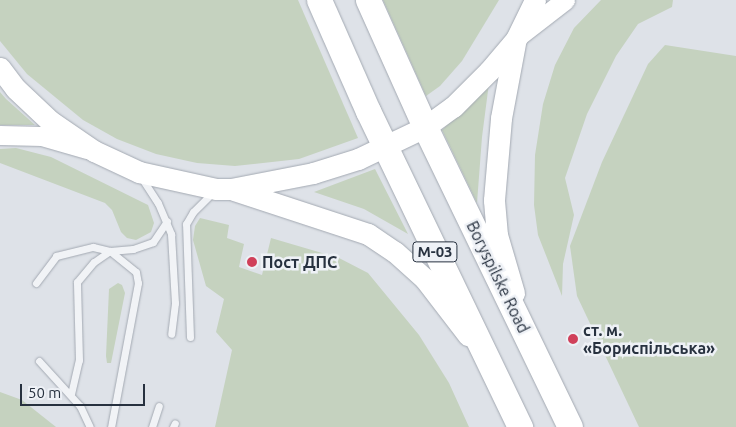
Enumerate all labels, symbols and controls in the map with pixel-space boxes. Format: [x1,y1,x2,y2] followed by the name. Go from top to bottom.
[463,218,533,336] street label: Boryspilske Road
[411,240,459,264] road number: М-03
[262,252,337,272] place label: Пост ДПС
[246,256,258,268] marker: Пост ДПС
[583,320,715,358] place label: ст. м. «Бориспільська»
[567,333,579,345] marker: ст. м. «Бориспільська»
[22,374,148,406] scale bar
[28,384,61,401] text: 50 m

